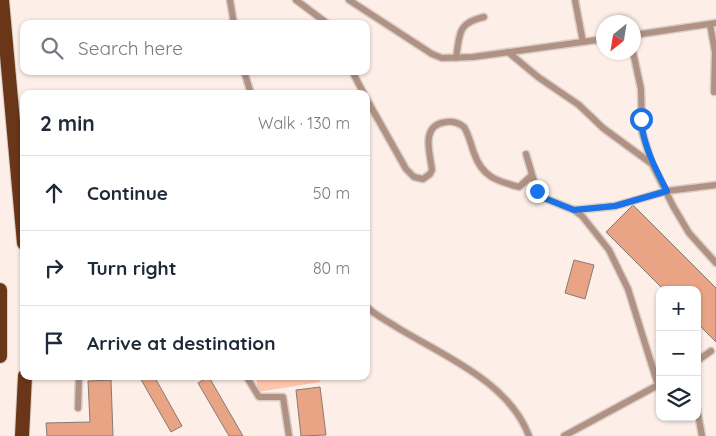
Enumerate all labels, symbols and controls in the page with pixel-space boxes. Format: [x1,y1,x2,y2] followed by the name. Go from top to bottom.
[596,15,641,60] north arrow
[20,20,370,75] search box
[38,34,66,62] icon: search
[78,36,183,60] text: Search here
[630,108,653,131] route start
[40,110,95,136] text: 2 min
[258,113,350,133] text: Walk · 130 m
[40,179,68,207] icon: ahead
[526,180,549,203] route end
[87,181,168,205] text: Continue
[313,183,350,203] text: 50 m
[40,254,68,282] icon: right
[87,256,176,280] text: Turn right
[313,258,350,278] text: 80 m
[656,286,701,421] map controls
[656,286,701,331] button: +
[40,329,68,357] icon: arrive
[87,331,276,355] text: Arrive at destination
[656,331,701,376] button: −
[656,376,701,421] button: layers

